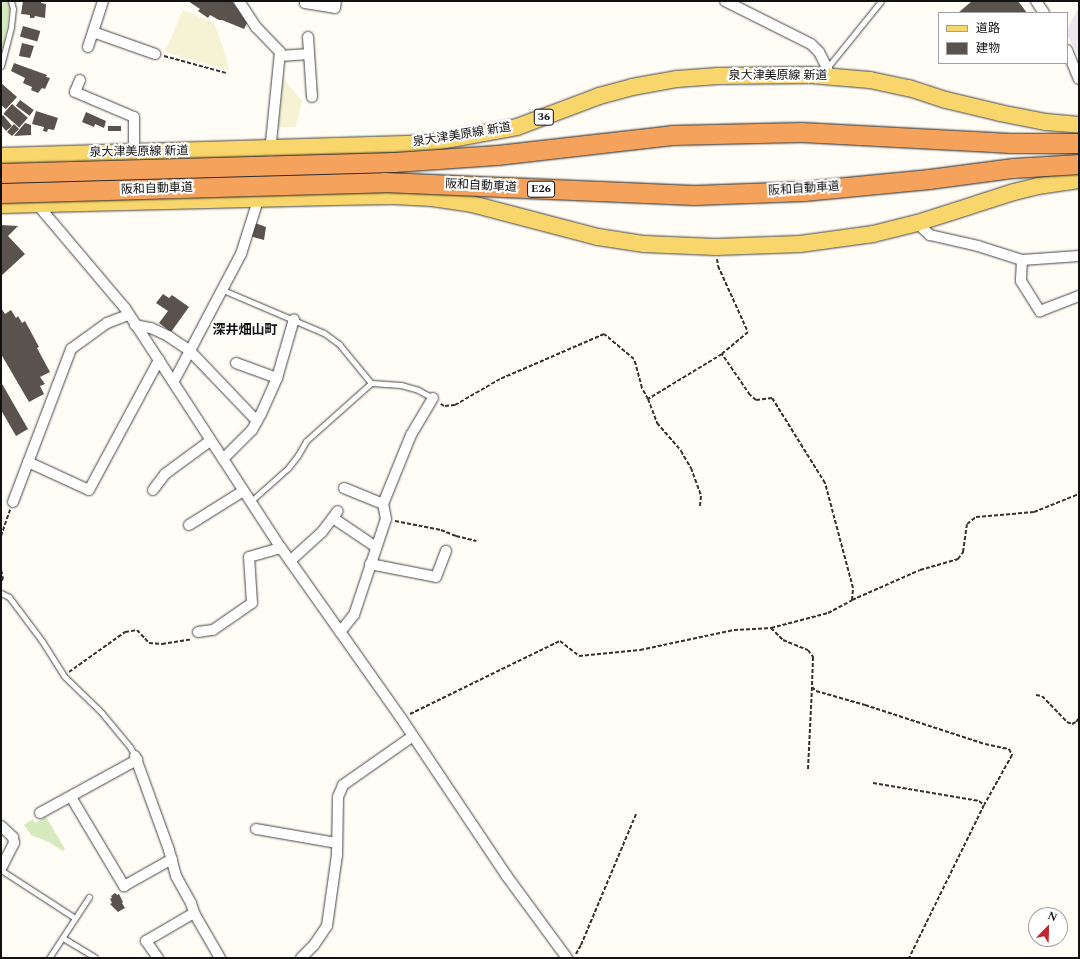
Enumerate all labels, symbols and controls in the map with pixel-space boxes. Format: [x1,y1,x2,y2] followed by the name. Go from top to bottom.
[938,12,1068,64] legend
[976,19,1000,38] text: 道路
[976,39,1000,58] text: 建物
[729,69,827,83] street label: 泉大津美原線 新道
[533,108,555,126] road number: 36
[412,120,512,150] street label: 泉大津美原線 新道
[89,144,189,160] street label: 泉大津美原線 新道
[445,177,517,195] street label: 阪和自動車道
[768,179,840,199] street label: 阪和自動車道
[527,180,555,198] road number: E26
[121,181,193,197] street label: 阪和自動車道
[213,322,277,338] district label: 深井畑山町
[1028,907,1068,947] north arrow
[1045,907,1060,926] text: N

